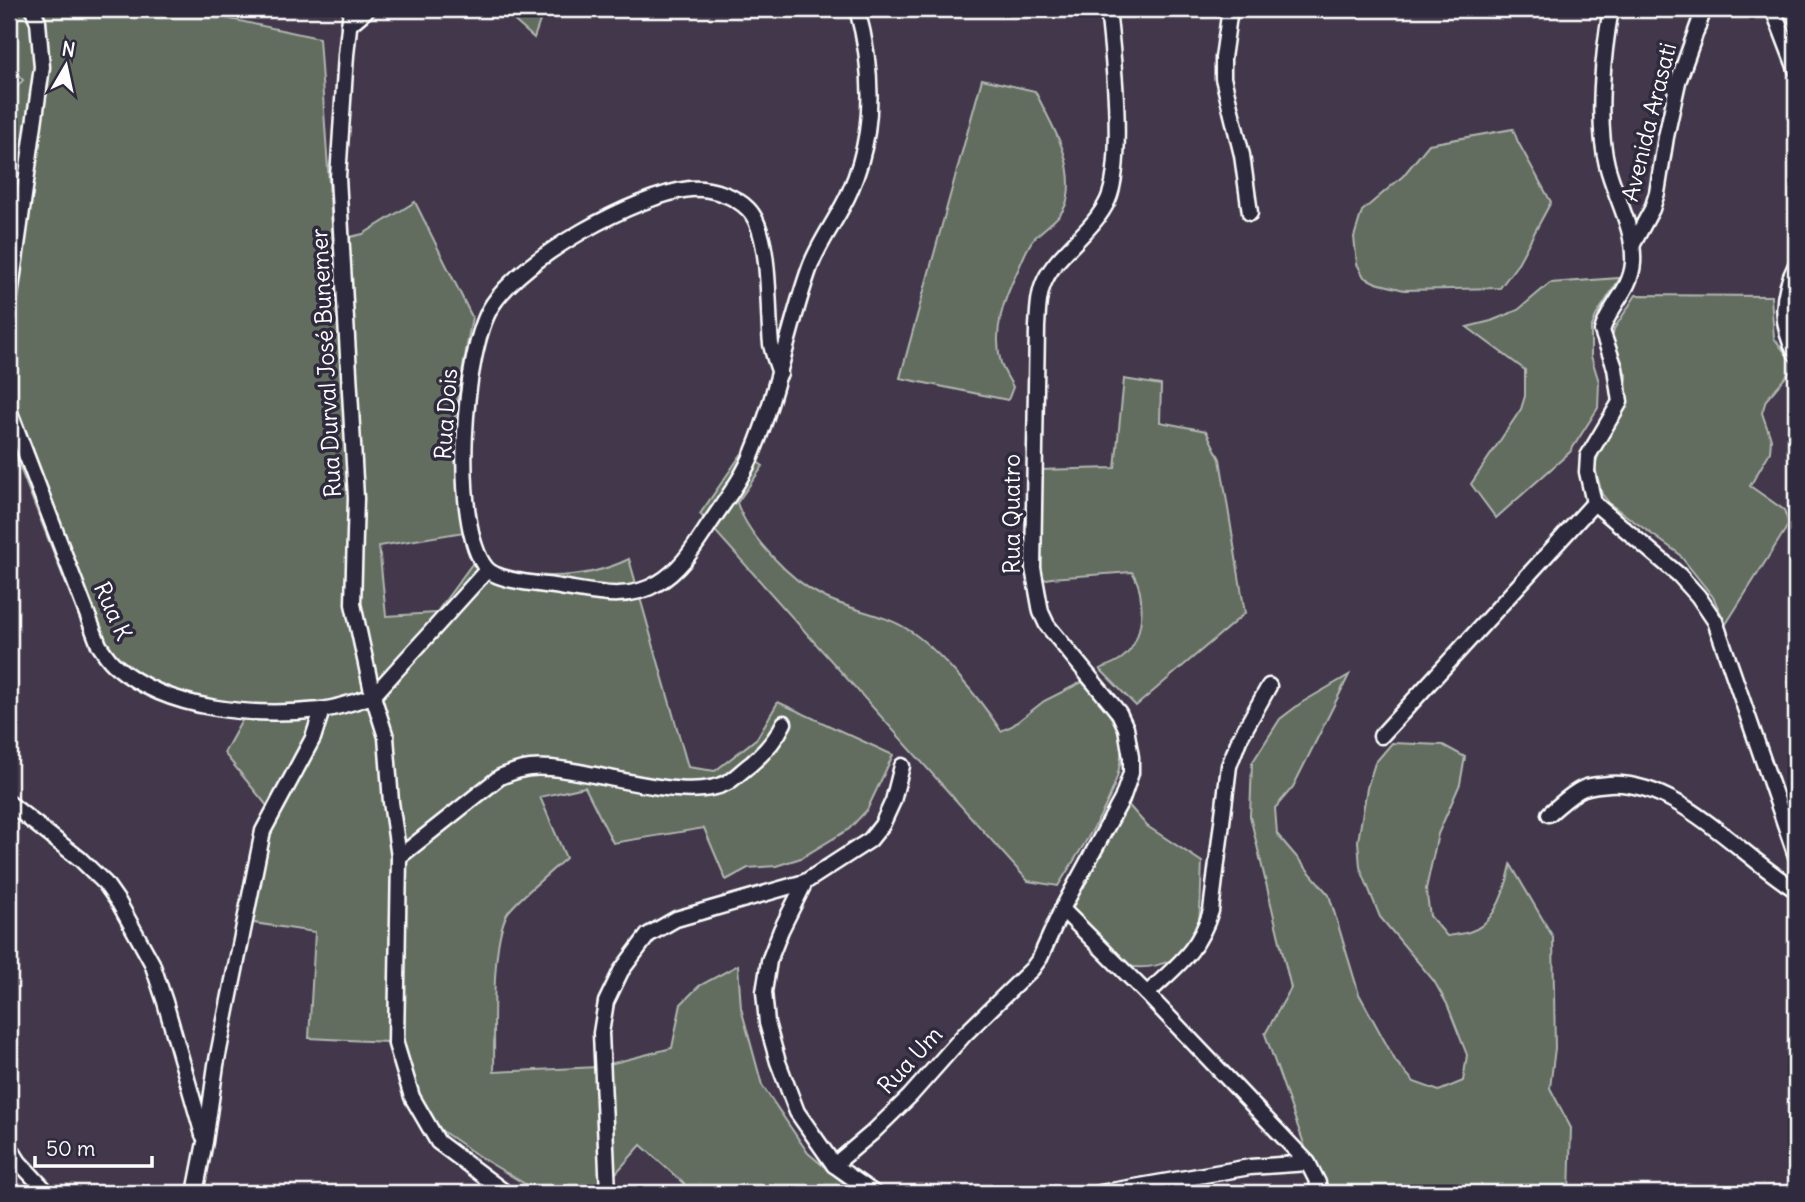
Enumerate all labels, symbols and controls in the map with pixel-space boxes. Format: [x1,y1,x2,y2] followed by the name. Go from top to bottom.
[32,32,102,102] north arrow
[60,36,77,62] text: N
[1615,40,1682,204] street label: Avenida Arasati
[304,227,347,498] street label: Rua Durval José Bunemer
[428,367,463,461] street label: Rua Dois
[997,454,1026,574] street label: Rua Quatro
[88,577,139,644] street label: Rua K
[871,1020,948,1100] street label: Rua Um
[35,1125,152,1169] scale bar
[46,1135,95,1162] text: 50 m

